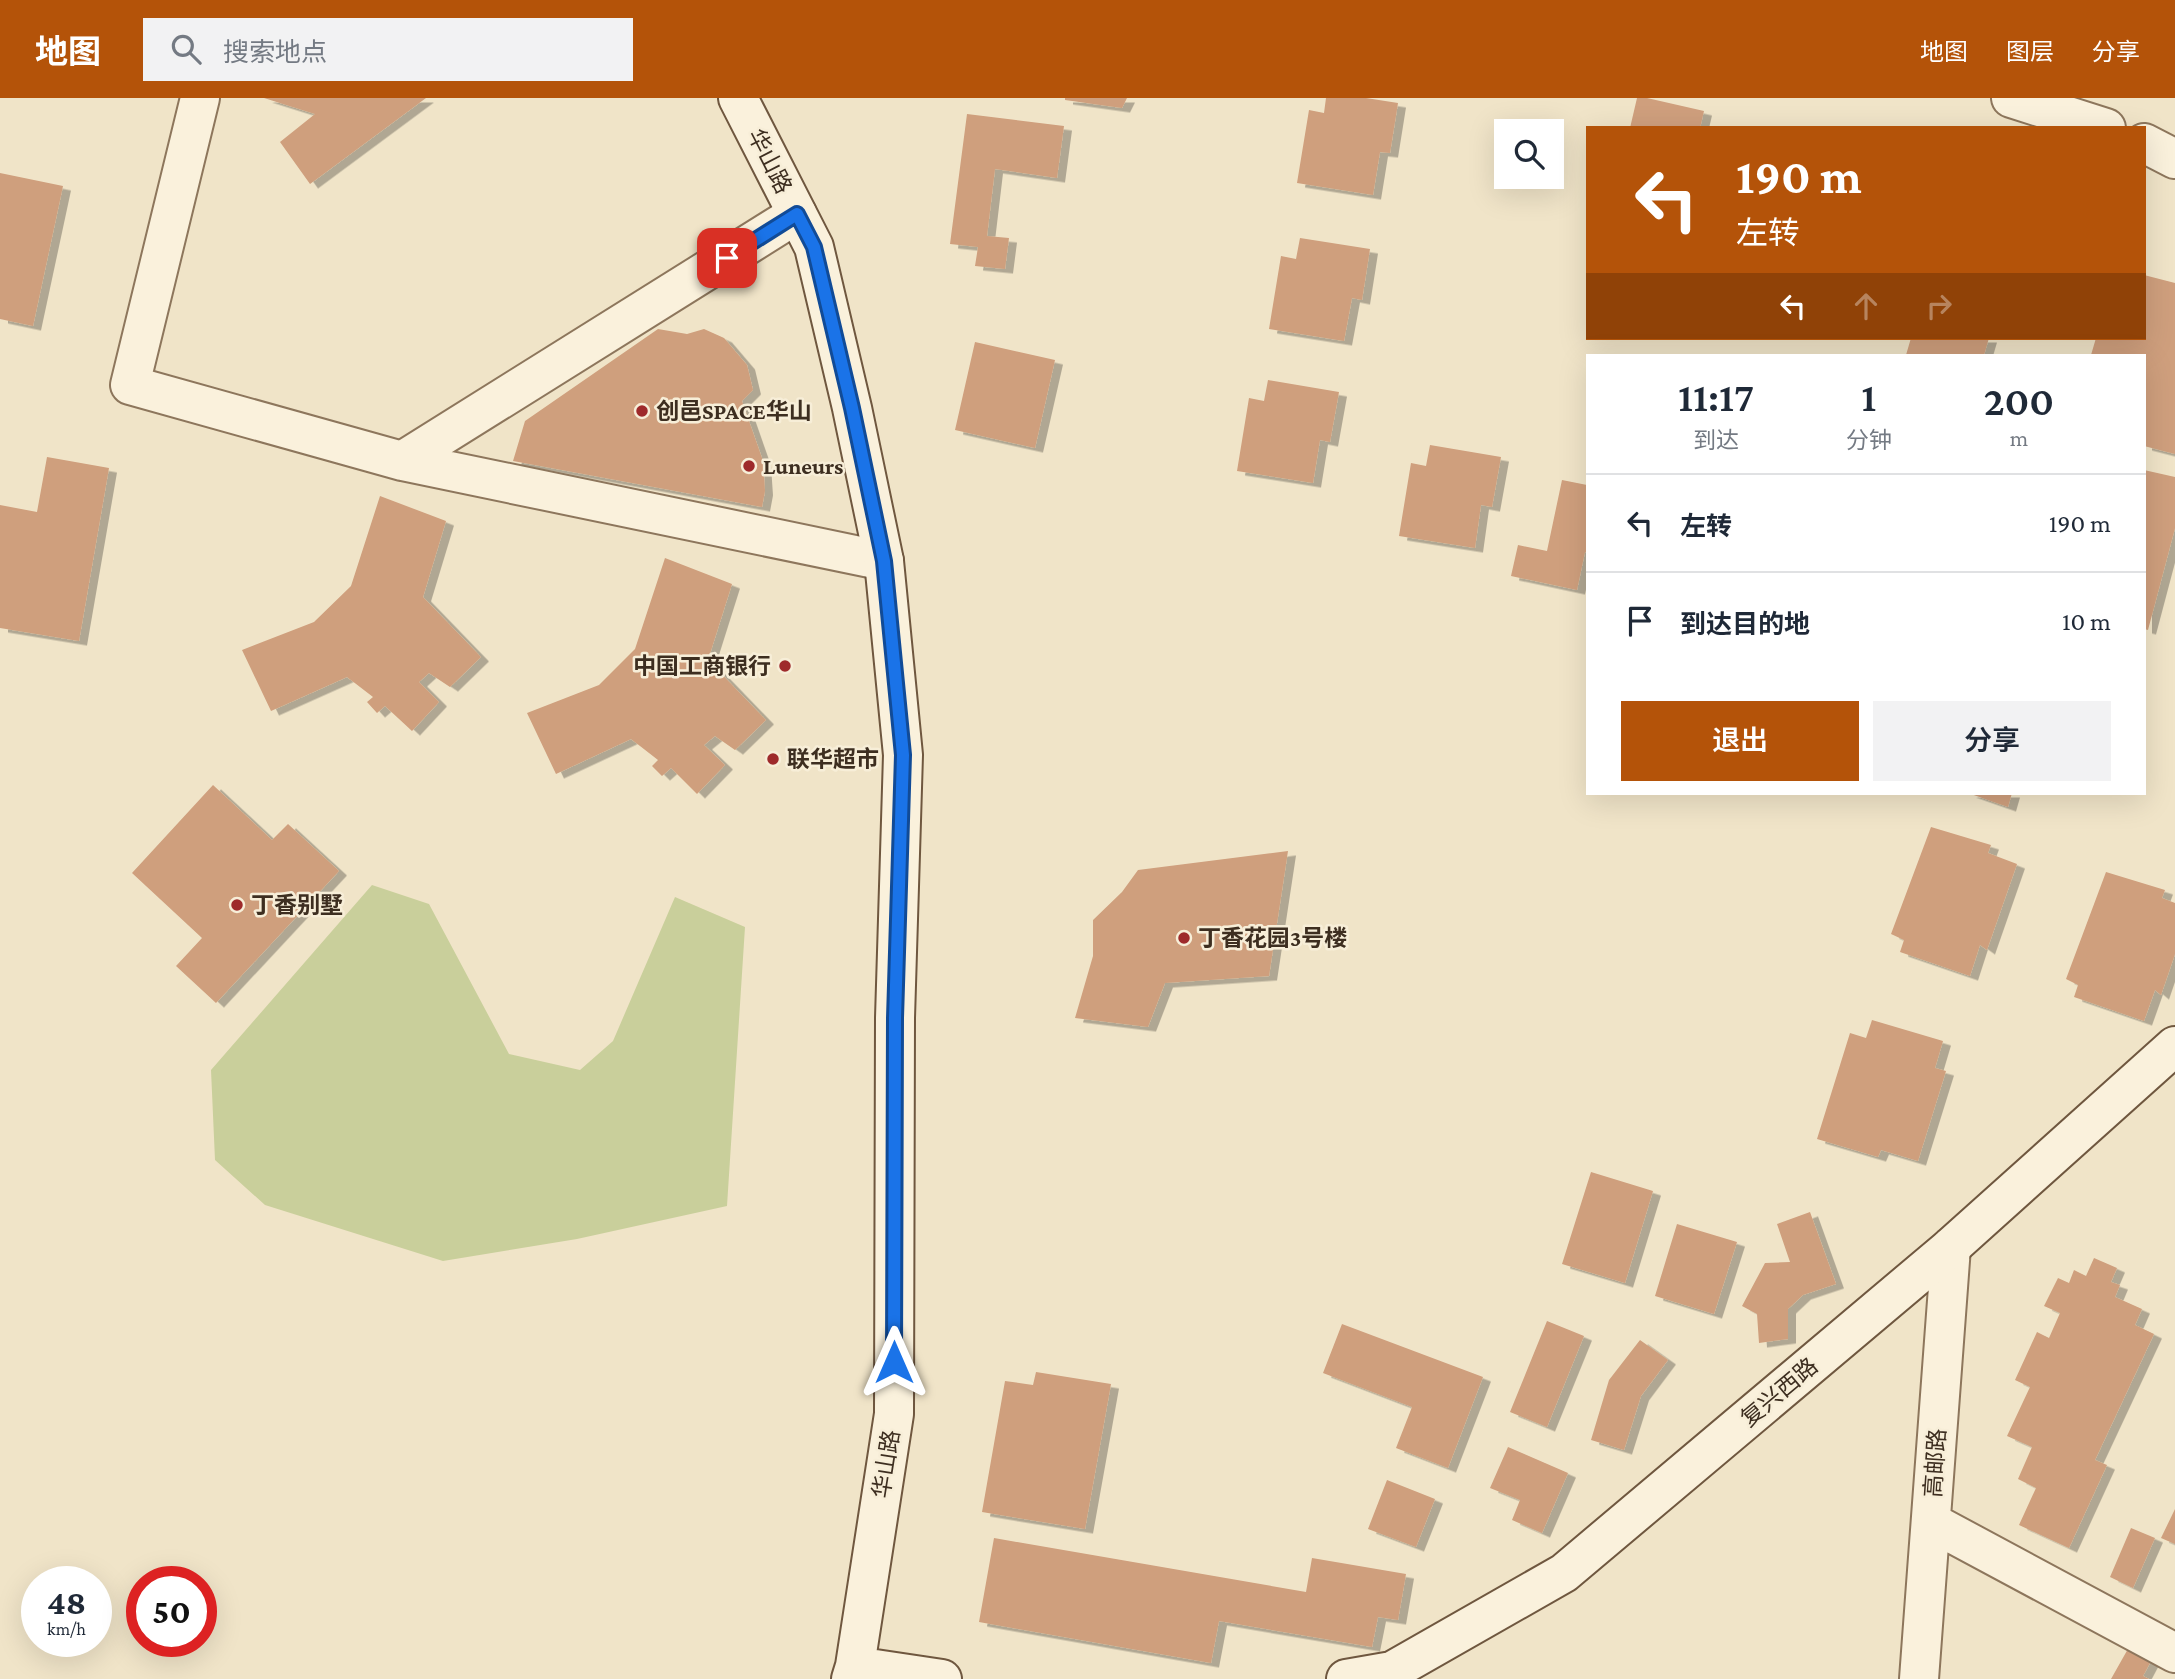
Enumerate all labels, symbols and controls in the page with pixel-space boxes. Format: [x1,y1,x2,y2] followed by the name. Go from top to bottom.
[143,18,633,81] search box
[167,30,205,68] icon: search
[35,33,101,70] text: 地图
[223,38,327,67] text: 搜索地点
[1920,38,1968,65] text: 地图
[2006,38,2054,65] text: 图层
[2092,38,2140,65] text: 分享
[1494,119,1564,189] map controls
[1494,119,1564,189] button: search
[743,124,797,198] street label: 华山路
[1736,149,1862,204] text: 190 m
[1621,154,1712,245] icon: left
[1736,215,1800,251] text: 左转
[697,228,757,288] pin
[708,239,746,277] icon: arrive
[1774,287,1812,325] icon: left
[1847,287,1885,325] icon: ahead
[1920,287,1958,325] icon: right
[1678,373,1754,420] text: 11:17
[1861,373,1876,420] text: 1
[1984,377,2054,424] text: 200
[656,398,812,424] place label: 创邑SPACE华山
[634,403,650,419] marker: 创邑SPACE华山
[2010,425,2028,451] text: m
[1693,427,1739,453] text: 到达
[1846,427,1892,453] text: 分钟
[763,453,843,479] place label: Luneurs
[741,458,757,474] marker: Luneurs
[1621,504,1659,542] icon: left
[2049,509,2111,538] text: 190 m
[1680,512,1732,541] text: 左转
[1621,602,1659,640] icon: arrive
[2062,607,2111,636] text: 10 m
[1680,610,1810,639] text: 到达目的地
[633,653,771,679] place label: 中国工商银行
[777,658,793,674] marker: 中国工商银行
[1621,701,1859,781] button: 退出
[1873,701,2111,781] button: 分享
[787,746,879,772] place label: 联华超市
[765,751,781,767] marker: 联华超市
[251,892,343,918] place label: 丁香别墅
[229,897,245,913] marker: 丁香别墅
[1198,925,1347,951] place label: 丁香花园3号楼
[1176,930,1192,946] marker: 丁香花园3号楼
[857,1325,931,1399] position arrow
[1735,1352,1823,1432] street label: 复兴西路
[868,1428,904,1500] street label: 华山路
[1920,1428,1950,1498] street label: 高邮路
[126,1566,217,1657] speed limit sign: 50
[47,1583,86,1622] text: 48
[47,1619,86,1639] text: km/h

